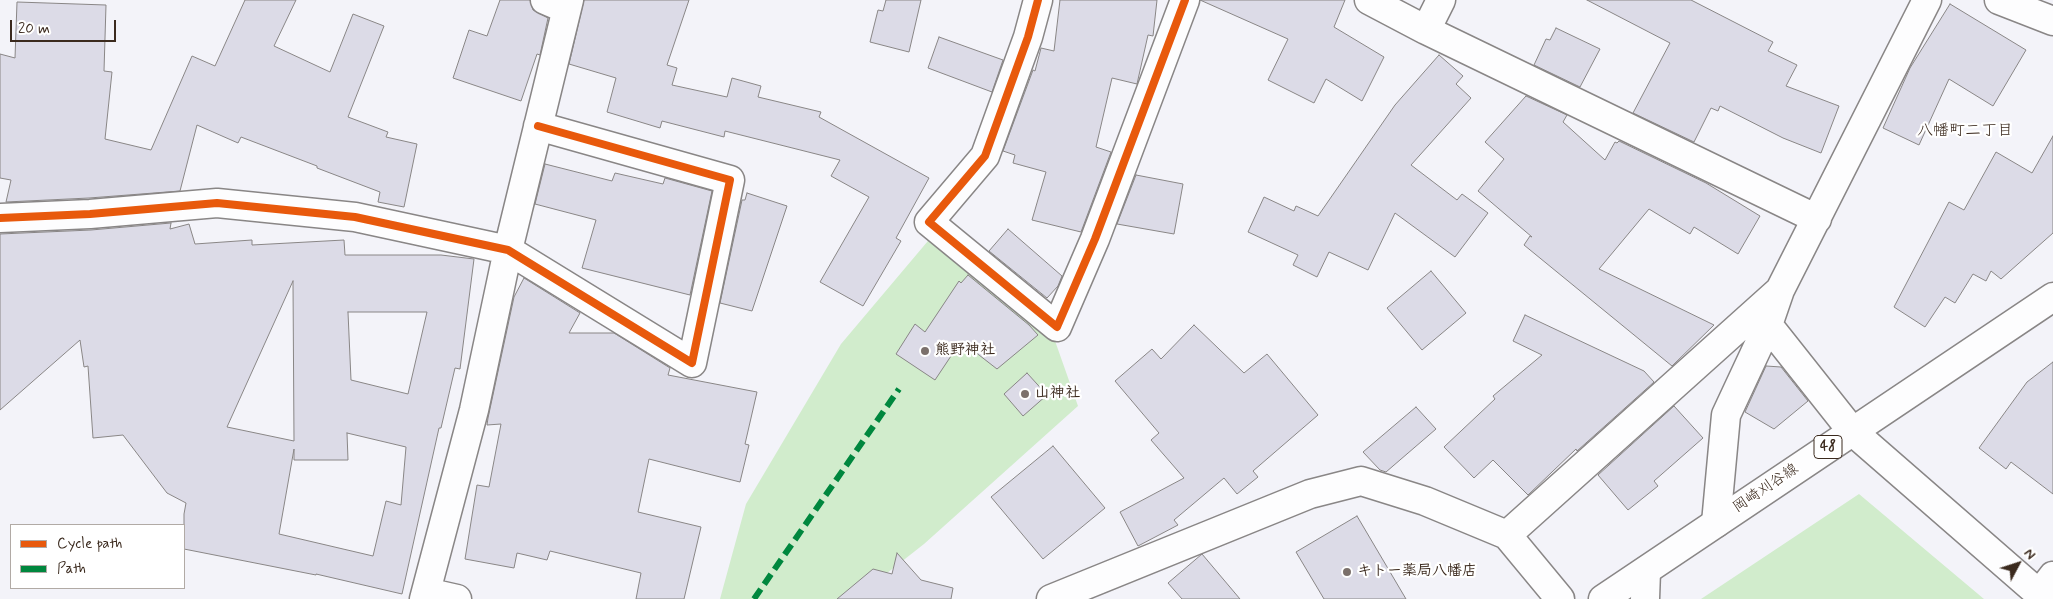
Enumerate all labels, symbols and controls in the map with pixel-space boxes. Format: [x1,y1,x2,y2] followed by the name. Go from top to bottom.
[12,10,119,42] scale bar
[18,19,50,39] text: 20 m
[1917,122,2013,142] district label: 八幡町二丁目
[935,342,995,360] place label: 熊野神社
[919,345,931,357] marker: 熊野神社
[1035,385,1080,403] place label: 山神社
[1019,388,1031,400] marker: 山神社
[1814,436,1842,458] road number: 48
[1730,461,1802,517] street label: 岡崎刈谷線
[10,524,185,589] legend
[57,534,122,554] text: Cycle path
[1993,539,2043,589] north arrow
[2020,545,2039,564] text: N
[57,559,86,579] text: Path
[1357,563,1477,581] place label: キトー薬局八幡店
[1341,566,1353,578] marker: キトー薬局八幡店

